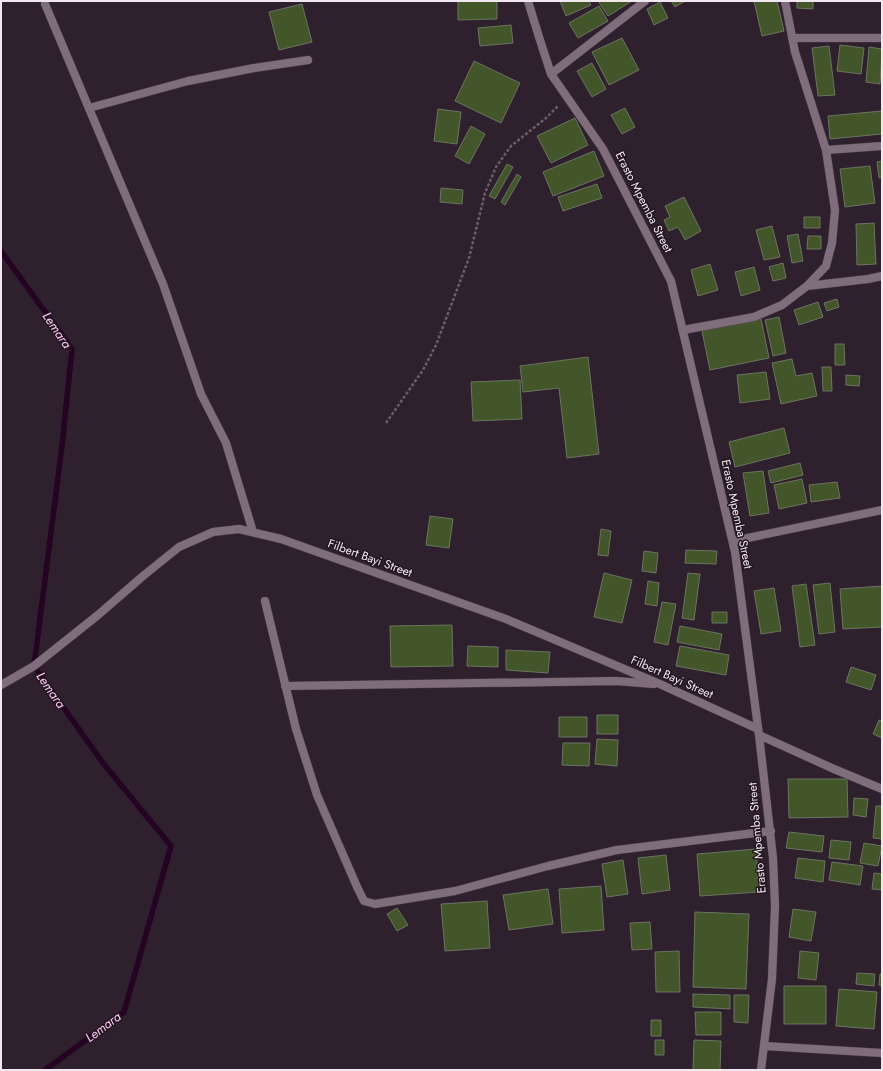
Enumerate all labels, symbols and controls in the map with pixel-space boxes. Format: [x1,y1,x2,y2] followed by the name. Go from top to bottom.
[611,148,677,256] street label: Erasto Mpemba Street
[38,308,76,352] water label: Lemara
[717,458,757,570] street label: Erasto Mpemba Street
[325,534,415,582] street label: Filbert Bayi Street
[628,651,716,703] street label: Filbert Bayi Street
[32,668,70,712] water label: Lemara
[743,782,771,894] street label: Erasto Mpemba Street
[81,1007,125,1047] water label: Lemara

